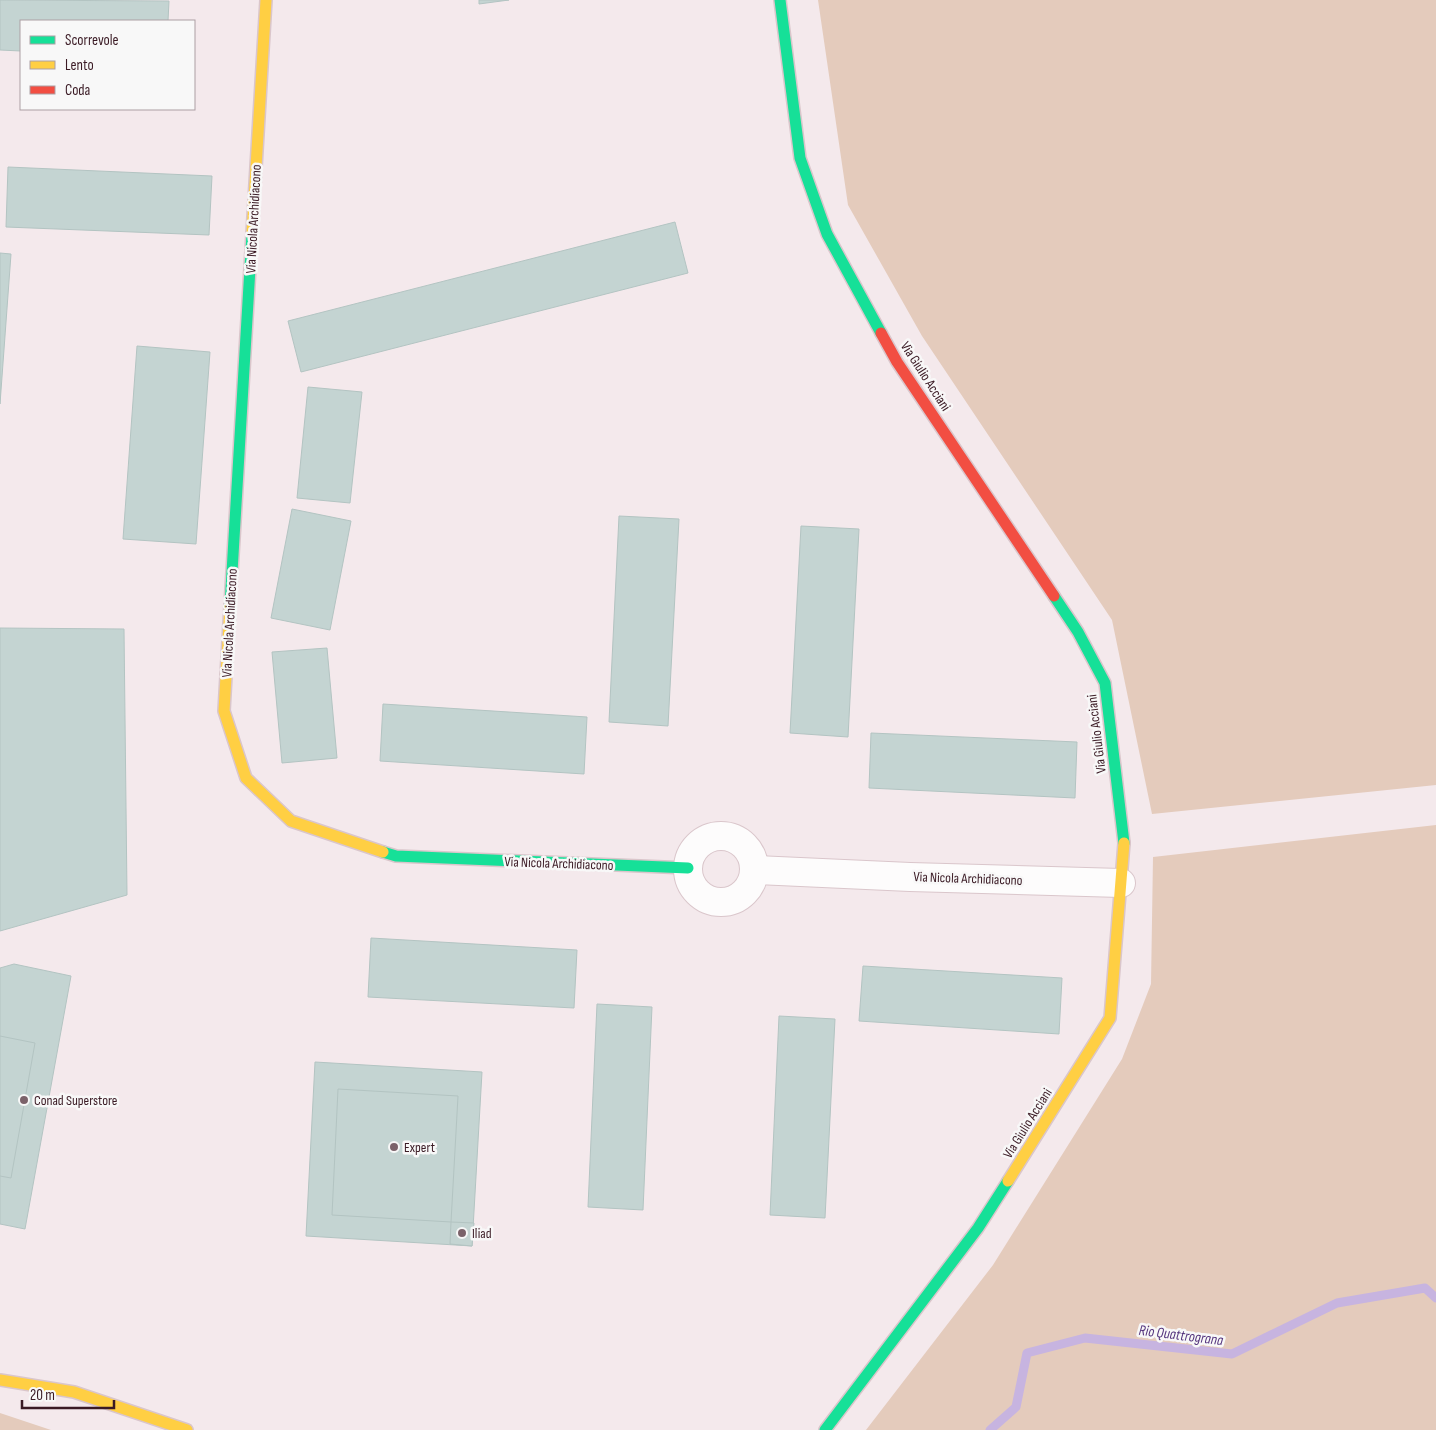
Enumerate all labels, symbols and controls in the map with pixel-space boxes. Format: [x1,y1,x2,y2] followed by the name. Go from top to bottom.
[20,20,195,110] legend
[65,31,119,50] text: Scorrevole
[65,56,94,75] text: Lento
[65,81,91,100] text: Coda
[242,164,265,274] street label: Via Nicola Archidiacono
[897,338,954,414] street label: Via Giulio Acciani
[218,568,241,678] street label: Via Nicola Archidiacono
[1083,693,1110,774] street label: Via Giulio Acciani
[504,853,614,874] street label: Via Nicola Archidiacono
[913,868,1023,889] street label: Via Nicola Archidiacono
[999,1085,1056,1161] street label: Via Giulio Acciani
[34,1092,117,1109] place label: Conad Superstore
[18,1094,30,1106] marker: Conad Superstore
[404,1139,435,1156] place label: Expert
[388,1141,400,1153] marker: Expert
[472,1225,492,1242] place label: Iliad
[456,1227,468,1239] marker: Iliad
[1138,1321,1224,1350] water label: Rio Quattrograna
[22,1378,115,1410] scale bar
[30,1386,55,1405] text: 20 m

